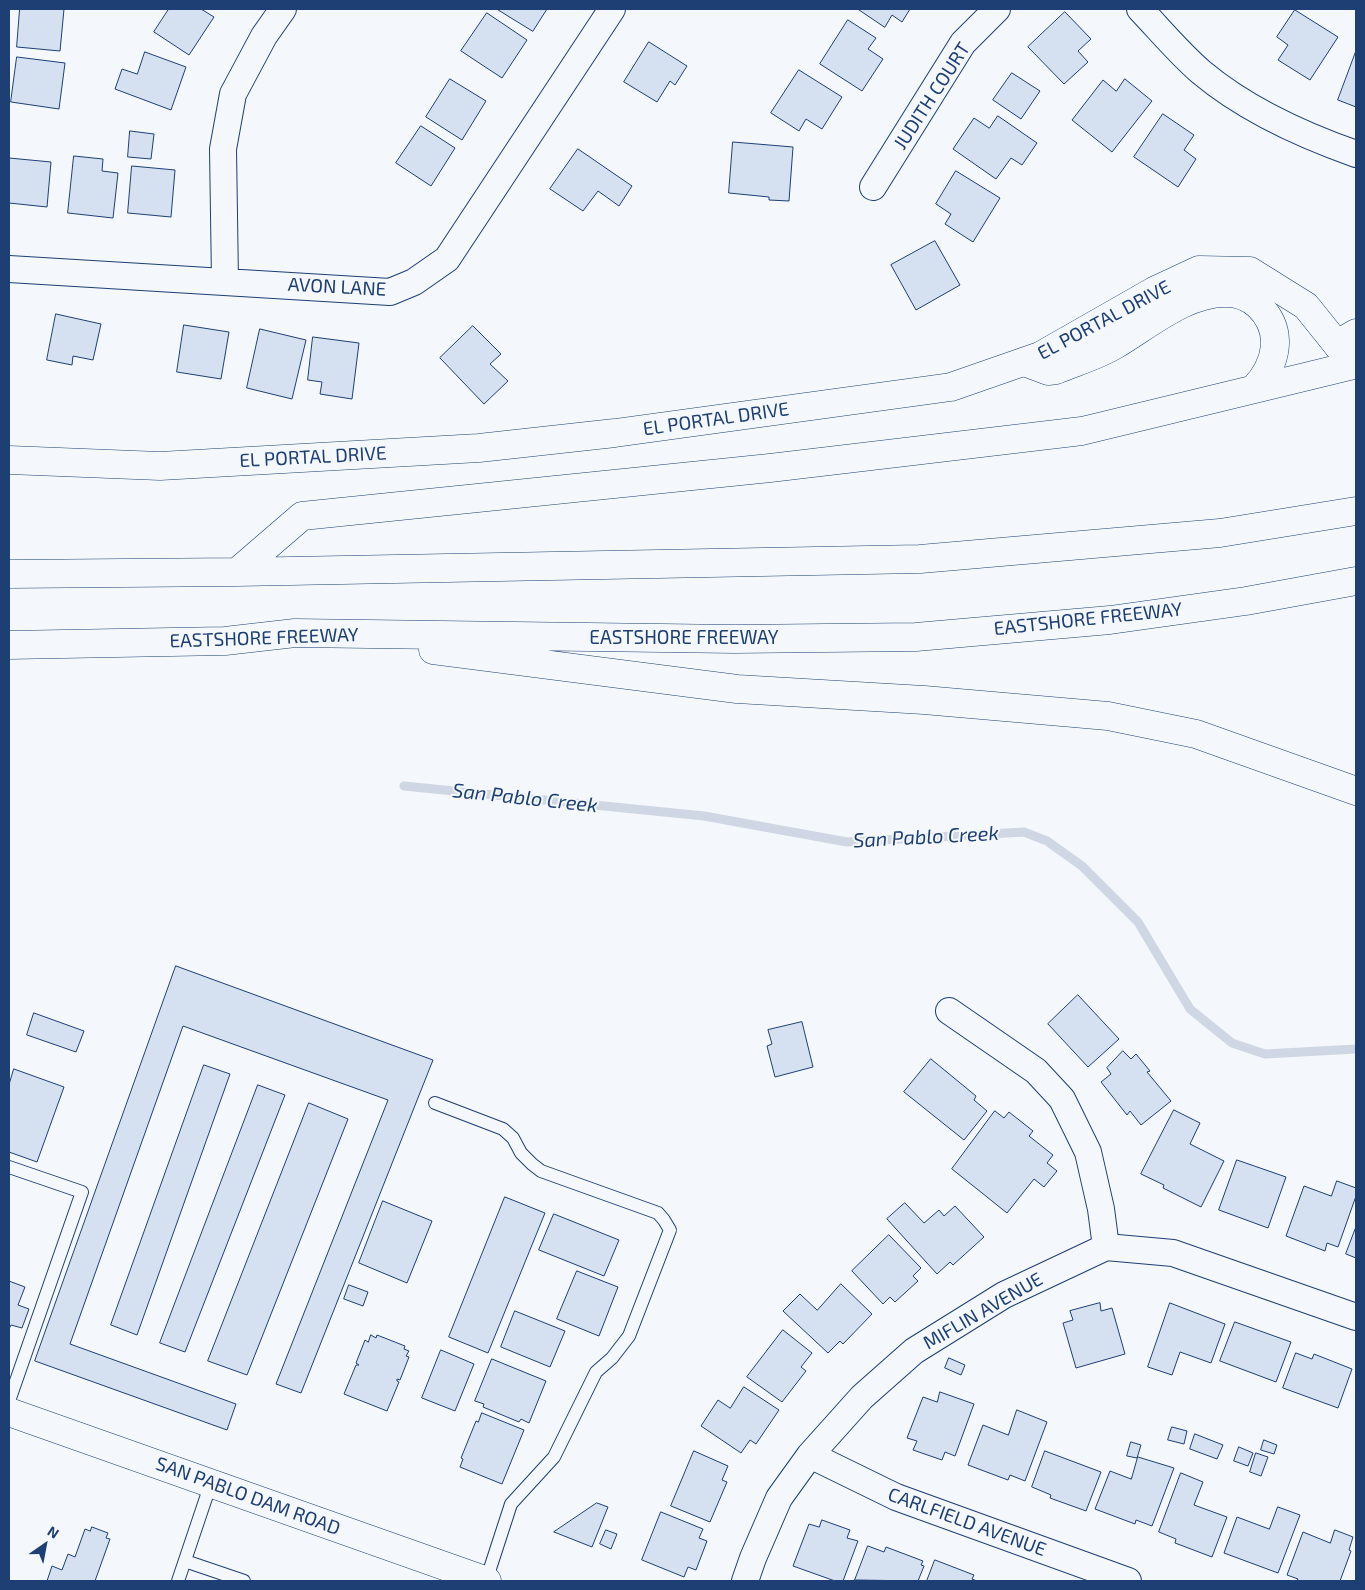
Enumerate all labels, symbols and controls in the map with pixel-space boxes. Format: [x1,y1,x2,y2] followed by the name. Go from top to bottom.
[889,38,975,154] street label: JUDITH COURT
[287,273,387,301] street label: AVON LANE
[1034,275,1174,365] street label: EL PORTAL DRIVE
[641,397,791,441] street label: EL PORTAL DRIVE
[239,442,387,472] street label: EL PORTAL DRIVE
[993,598,1183,640] street label: EASTSHORE FREEWAY
[169,623,359,653] street label: EASTSHORE FREEWAY
[589,627,779,649] street label: EASTSHORE FREEWAY
[451,778,599,818] water label: San Pablo Creek
[853,821,999,853] water label: San Pablo Creek
[919,1268,1047,1354] street label: MIFLIN AVENUE
[153,1452,343,1540] street label: SAN PABLO DAM ROAD
[885,1483,1049,1561] street label: CARLFIELD AVENUE
[20,1520,70,1570] north arrow
[45,1522,62,1542] text: N

